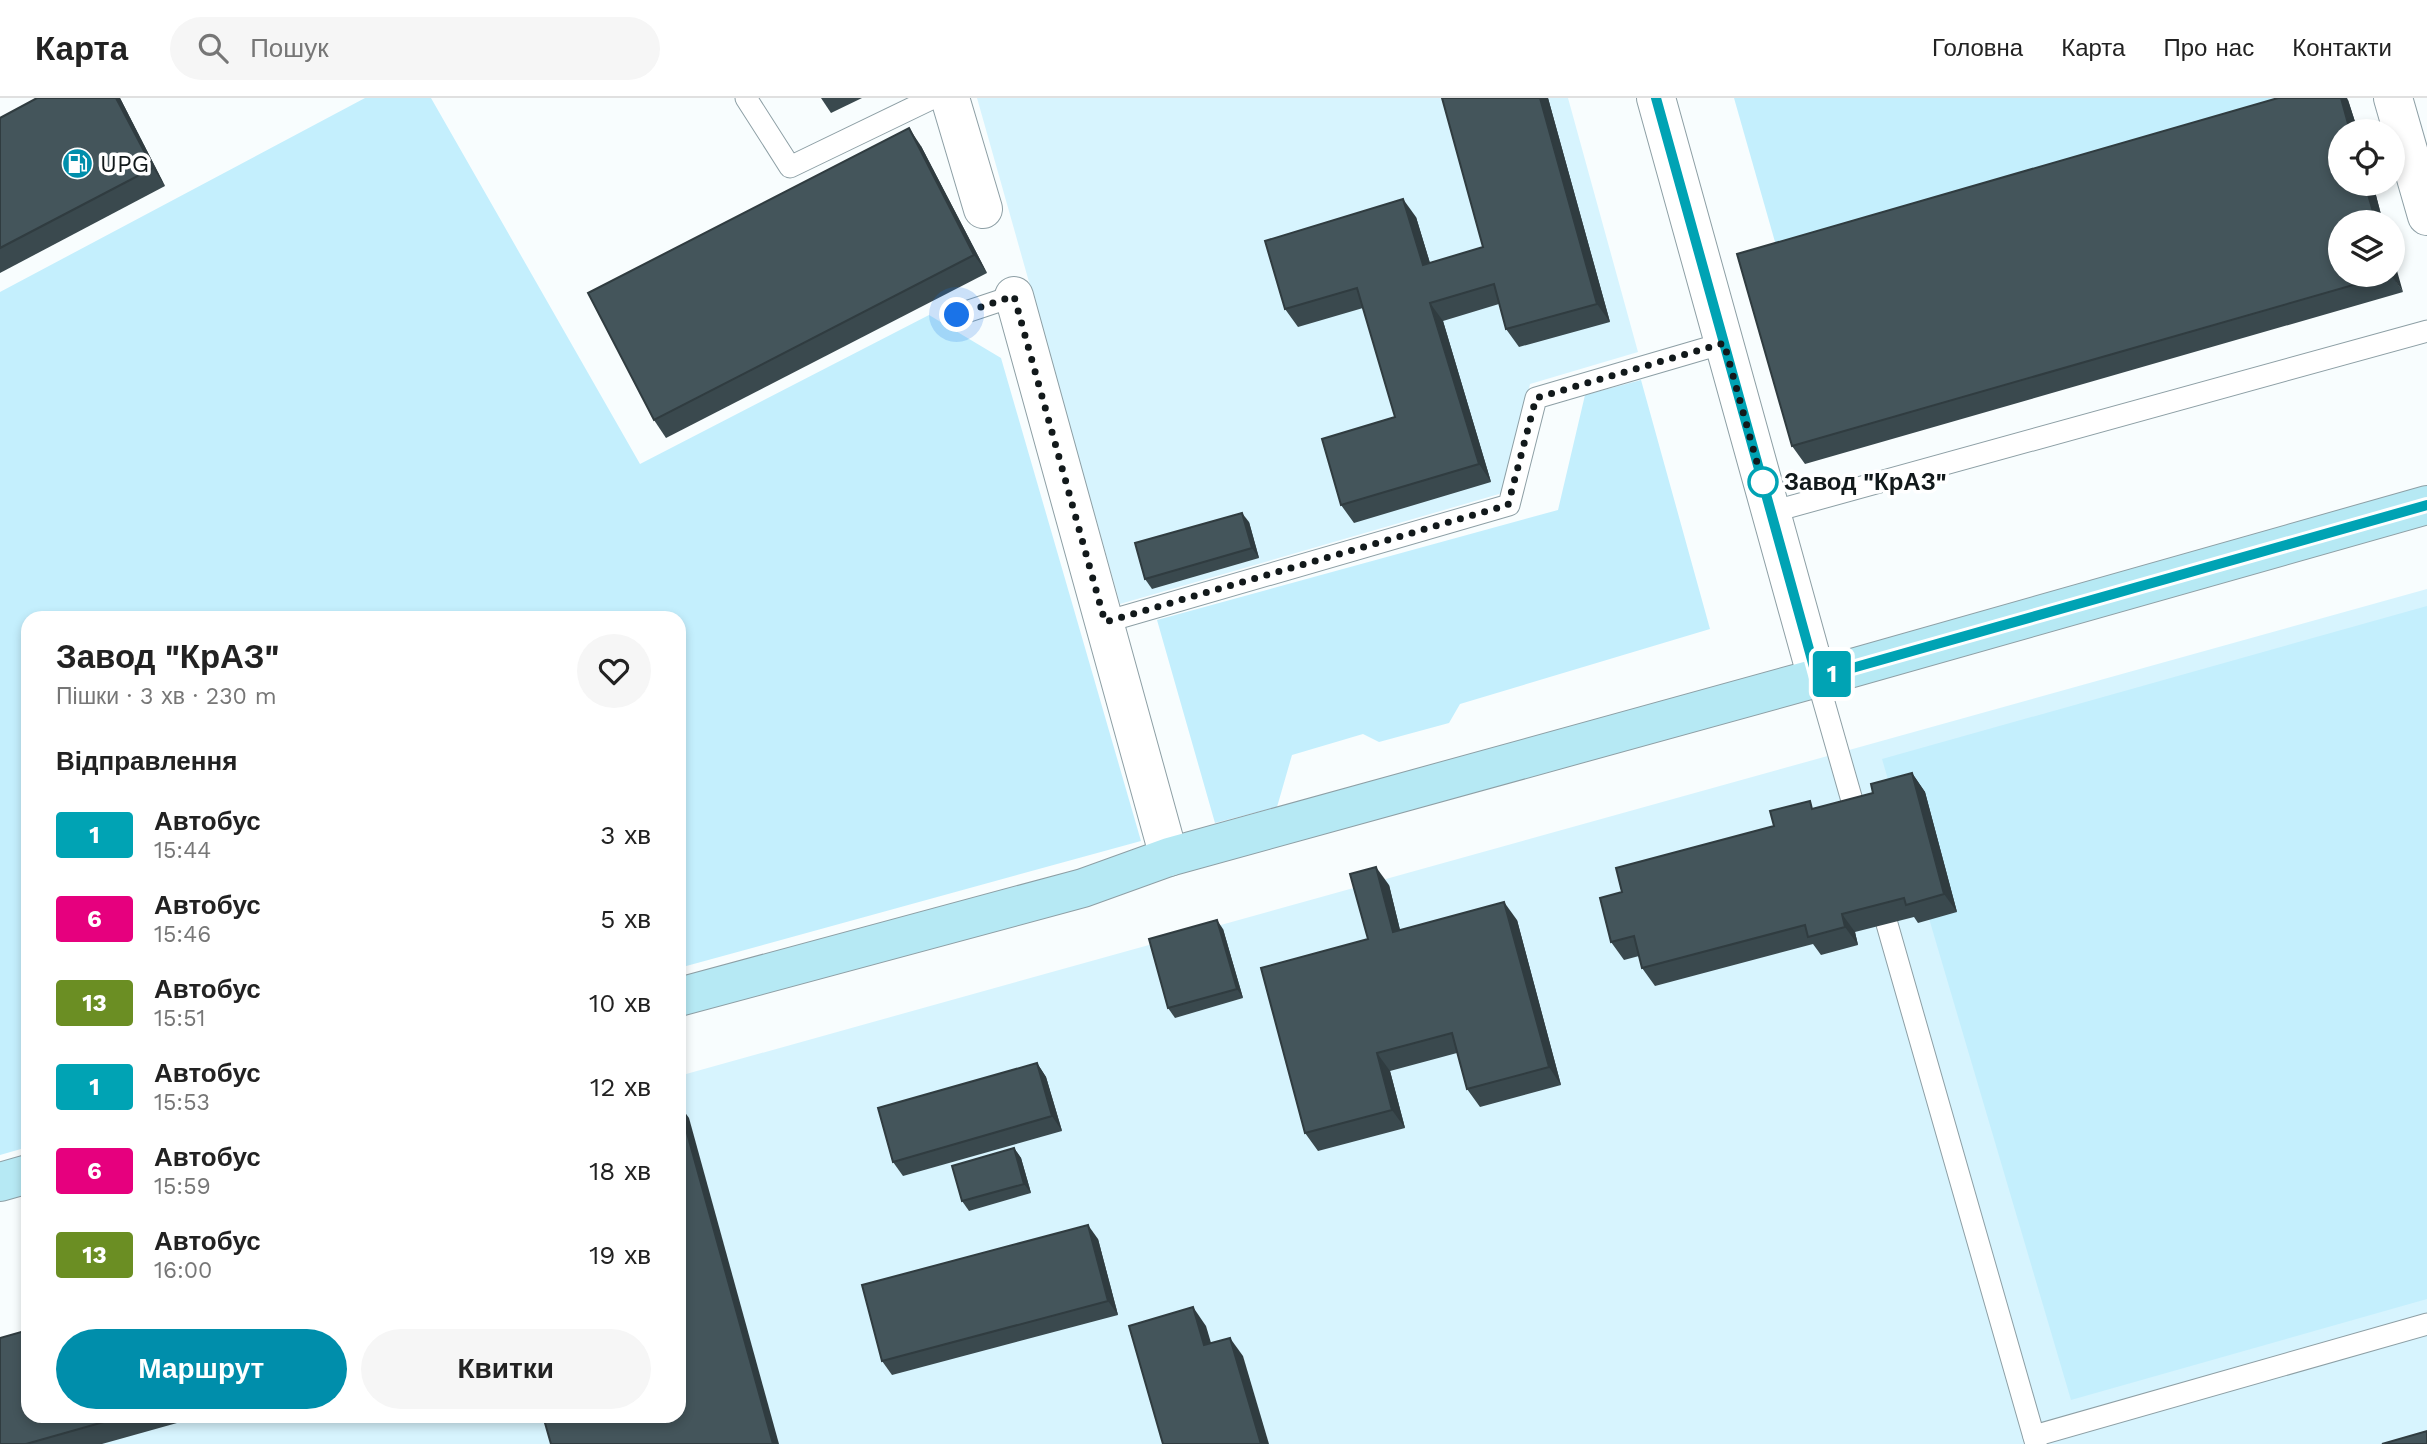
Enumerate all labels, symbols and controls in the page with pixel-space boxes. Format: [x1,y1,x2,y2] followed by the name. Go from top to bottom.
[170,17,660,80] search box
[35,29,128,68] text: Карта
[194,29,232,67] icon: search
[250,33,329,63] text: Пошук
[1932,34,2023,62] text: Головна
[2061,34,2125,62] text: Карта
[2163,34,2254,62] text: Про нас
[2292,34,2392,62] text: Контакти
[2328,119,2405,287] map controls
[2328,119,2405,196] button: locate
[60,147,94,181] fuel station icon: UPG
[100,150,149,178] place label: UPG
[2328,210,2405,287] button: layers
[939,297,974,332] your location
[1748,467,1778,497] marker: Завод "КрАЗ"
[1784,468,1946,496] place label: Завод "КрАЗ"
[577,634,651,708] button: heart
[56,637,279,676] text: Завод "КрАЗ"
[1809,651,1855,697] line badge: 1
[1827,660,1837,688] text: 1
[56,683,277,710] text: Пішки · 3 хв · 230 m
[56,746,237,776] text: Відправлення
[154,806,261,836] text: Автобус
[600,820,651,850] text: 3 хв
[89,821,100,849] text: 1
[154,837,211,864] text: 15:44
[154,890,261,920] text: Автобус
[600,904,651,934] text: 5 хв
[87,905,102,933] text: 6
[154,921,211,948] text: 15:46
[154,974,261,1004] text: Автобус
[589,988,651,1018] text: 10 хв
[82,989,107,1017] text: 13
[154,1005,206,1032] text: 15:51
[154,1058,261,1088] text: Автобус
[590,1072,651,1102] text: 12 хв
[89,1073,100,1101] text: 1
[154,1089,210,1116] text: 15:53
[154,1142,261,1172] text: Автобус
[589,1156,651,1186] text: 18 хв
[87,1157,102,1185] text: 6
[154,1173,211,1200] text: 15:59
[154,1226,261,1256] text: Автобус
[589,1240,651,1270] text: 19 хв
[82,1241,107,1269] text: 13
[154,1257,212,1284] text: 16:00
[56,1329,347,1409] button: Маршрут
[361,1329,651,1409] button: Квитки

